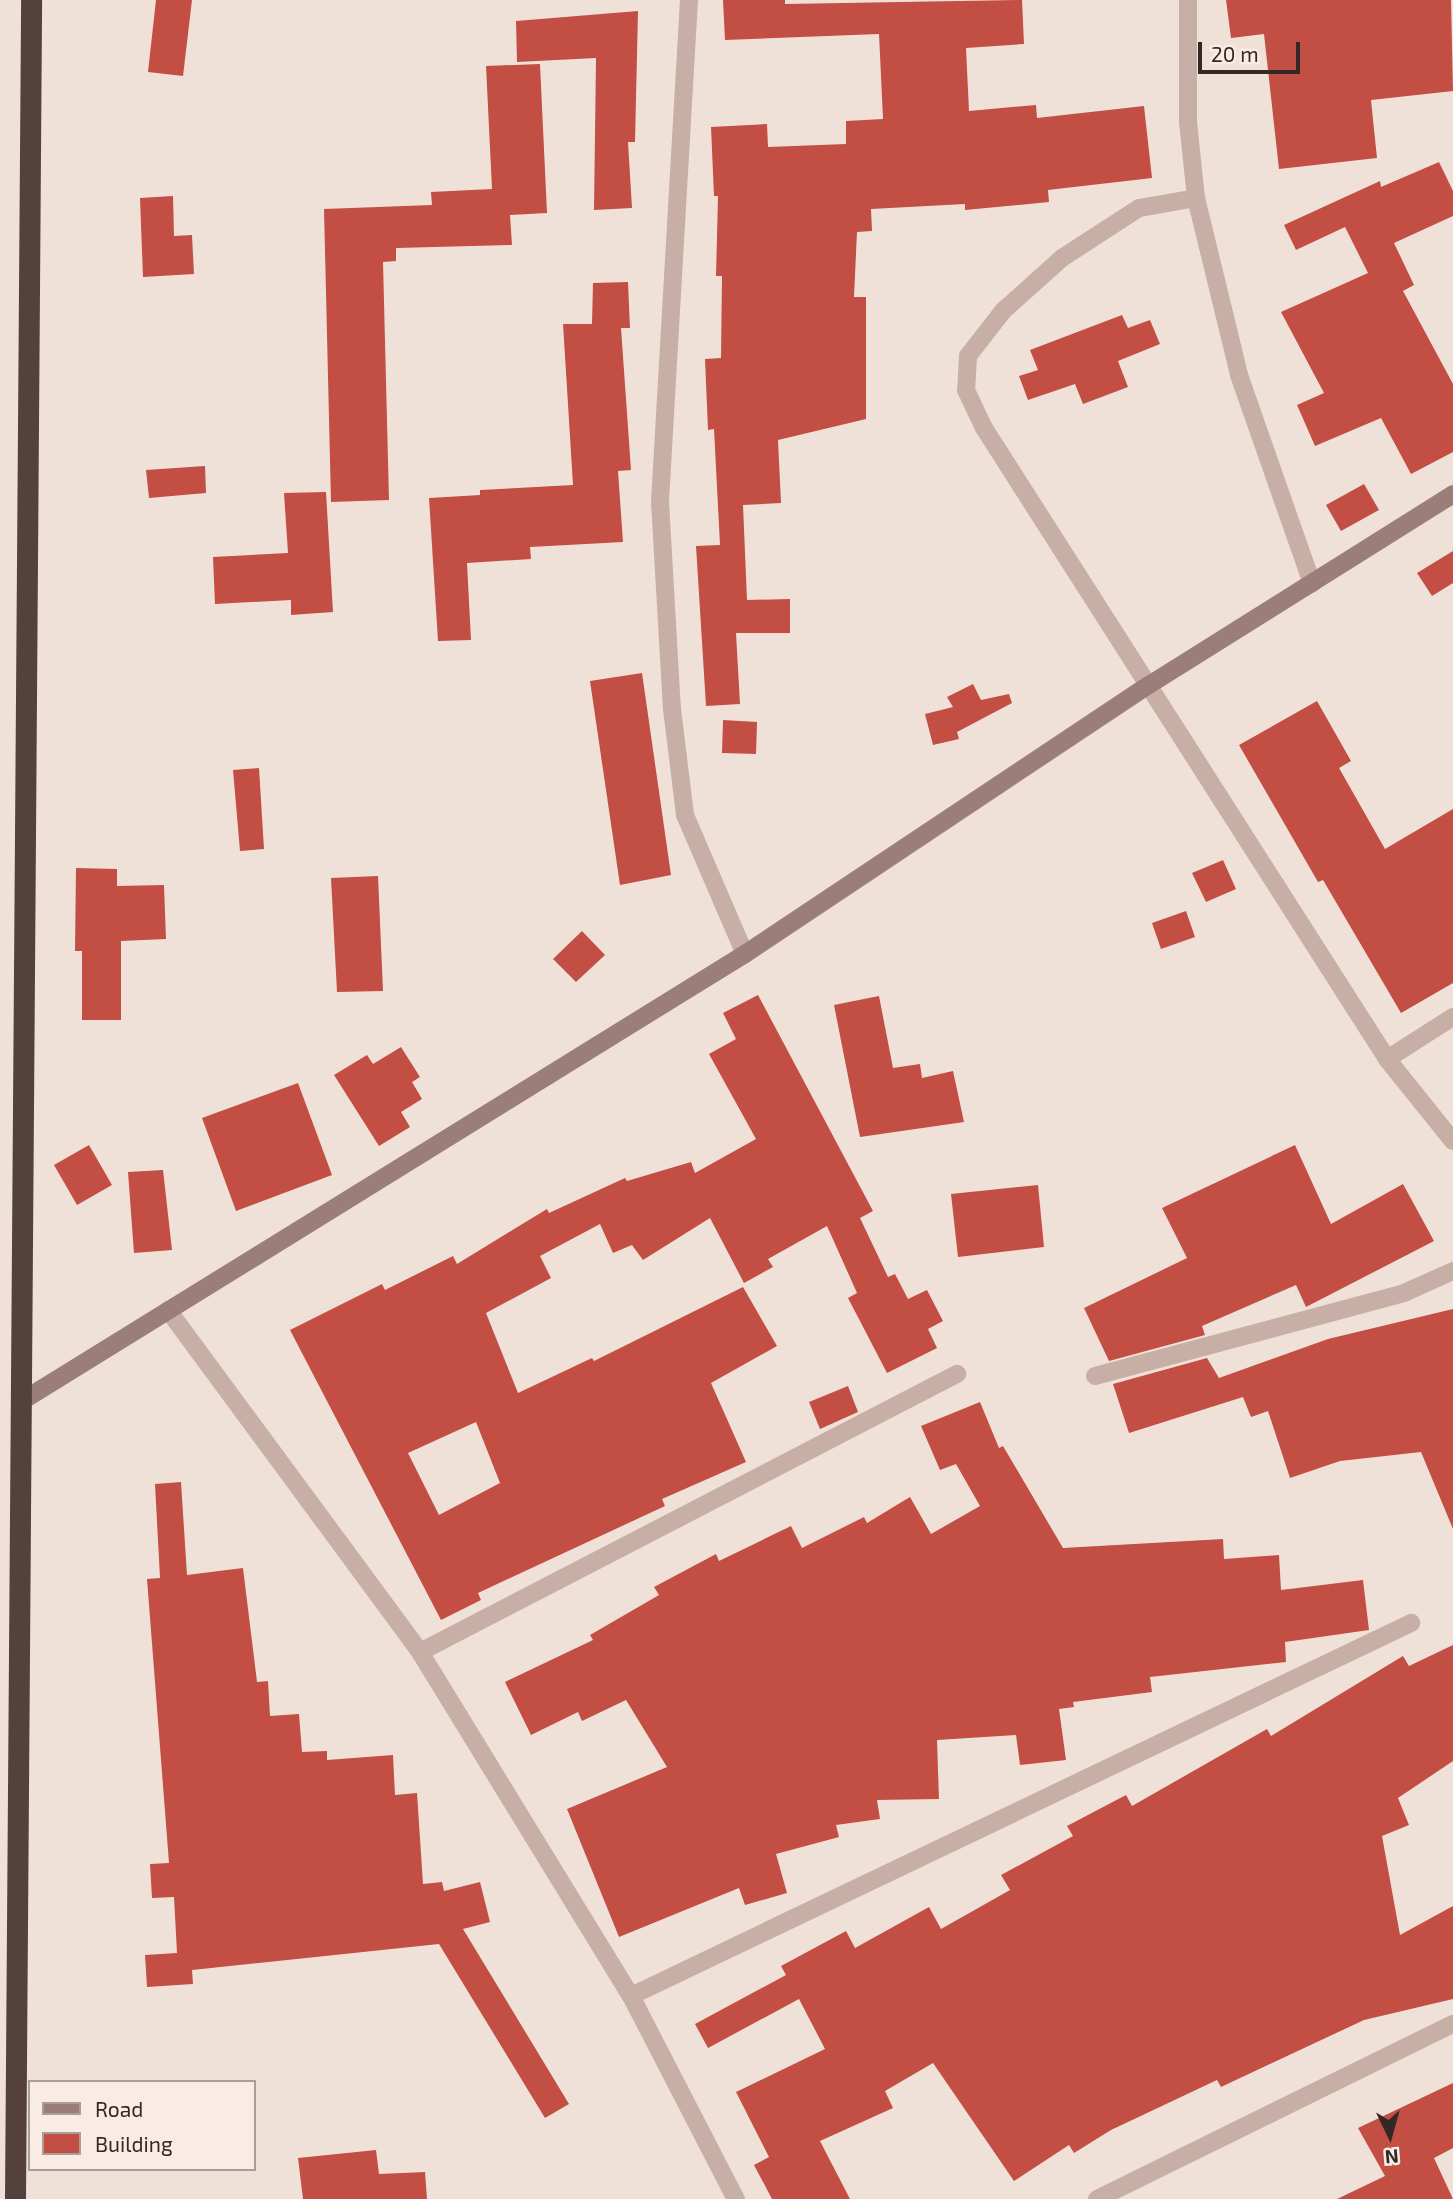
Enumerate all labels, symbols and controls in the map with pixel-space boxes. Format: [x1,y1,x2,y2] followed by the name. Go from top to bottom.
[1201,28,1302,72] scale bar
[1211,41,1259,66] text: 20 m
[28,2080,256,2171] legend
[95,2096,143,2121] text: Road
[1355,2101,1425,2171] north arrow
[95,2131,173,2156] text: Building
[1384,2145,1400,2169] text: N

